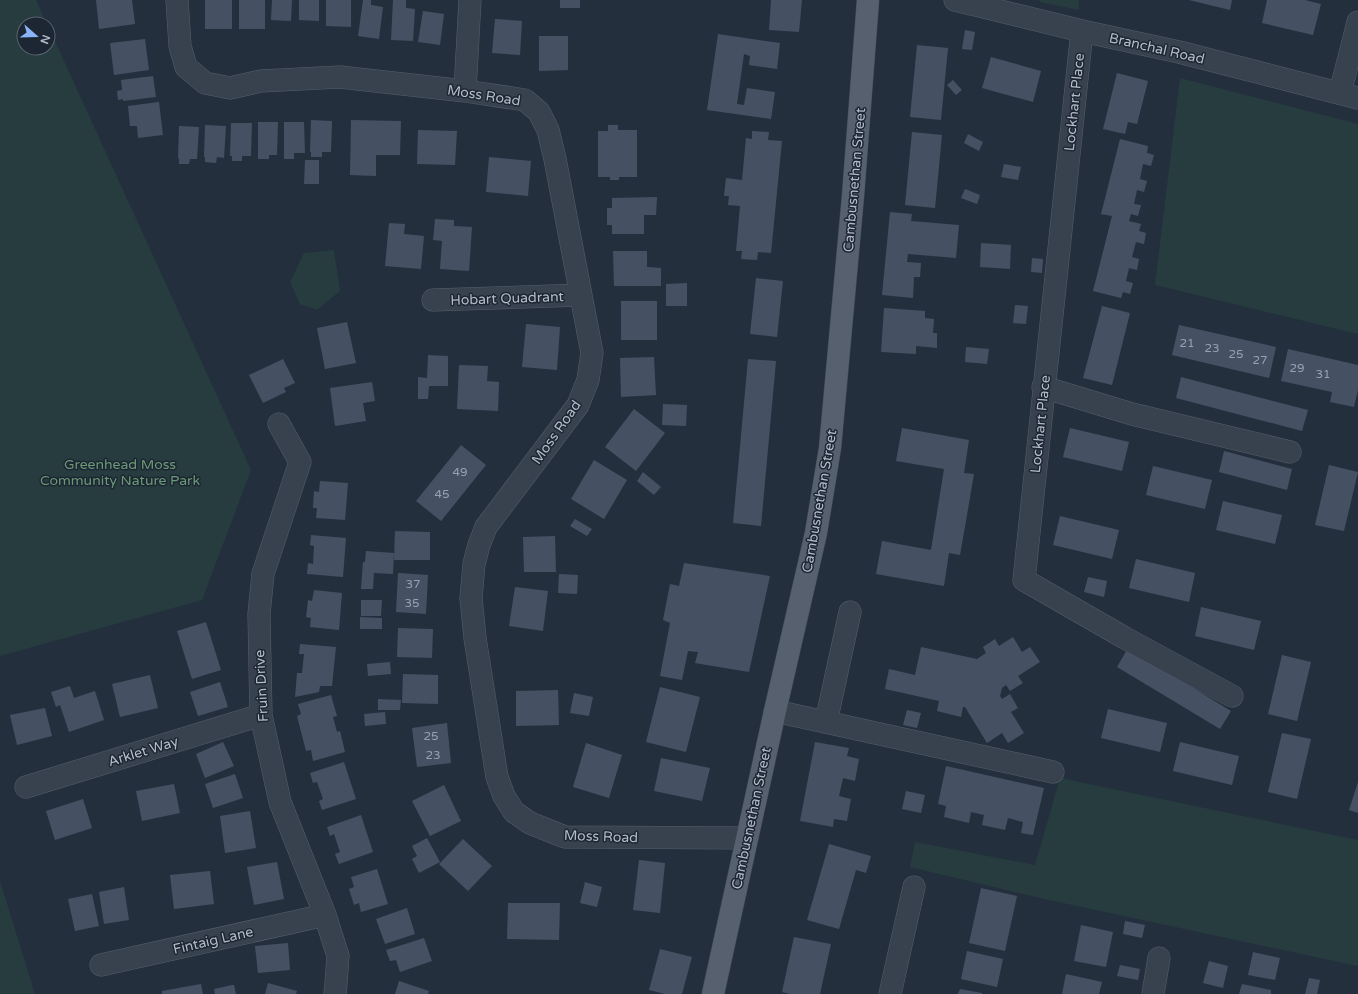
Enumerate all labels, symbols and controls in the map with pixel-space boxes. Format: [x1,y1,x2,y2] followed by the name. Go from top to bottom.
[16,16,56,56] north arrow
[1107,29,1206,68] street label: Branchal Road
[37,33,53,46] text: N
[1061,52,1088,152] street label: Lockhart Place
[446,81,522,110] street label: Moss Road
[840,106,869,253] street label: Cambusnethan Street
[450,288,565,309] street label: Hobart Quadrant
[1179,336,1195,350] house number: 21
[1204,341,1220,355] house number: 23
[1228,347,1244,361] house number: 25
[1252,353,1268,367] house number: 27
[1289,361,1305,375] house number: 29
[1315,367,1331,381] house number: 31
[1027,374,1054,474] street label: Lockhart Place
[528,397,585,468] street label: Moss Road
[799,428,841,574] street label: Cambusnethan Street
[40,456,200,489] park label: Greenhead Moss Community Nature Park
[452,465,468,479] house number: 49
[434,487,450,501] house number: 45
[405,577,421,591] house number: 37
[404,596,420,610] house number: 35
[251,649,272,722] street label: Fruin Drive
[423,729,439,743] house number: 25
[106,733,181,770] street label: Arklet Way
[728,745,775,891] street label: Cambusnethan Street
[425,748,441,762] house number: 23
[564,827,638,846] street label: Moss Road
[171,923,255,958] street label: Fintaig Lane

